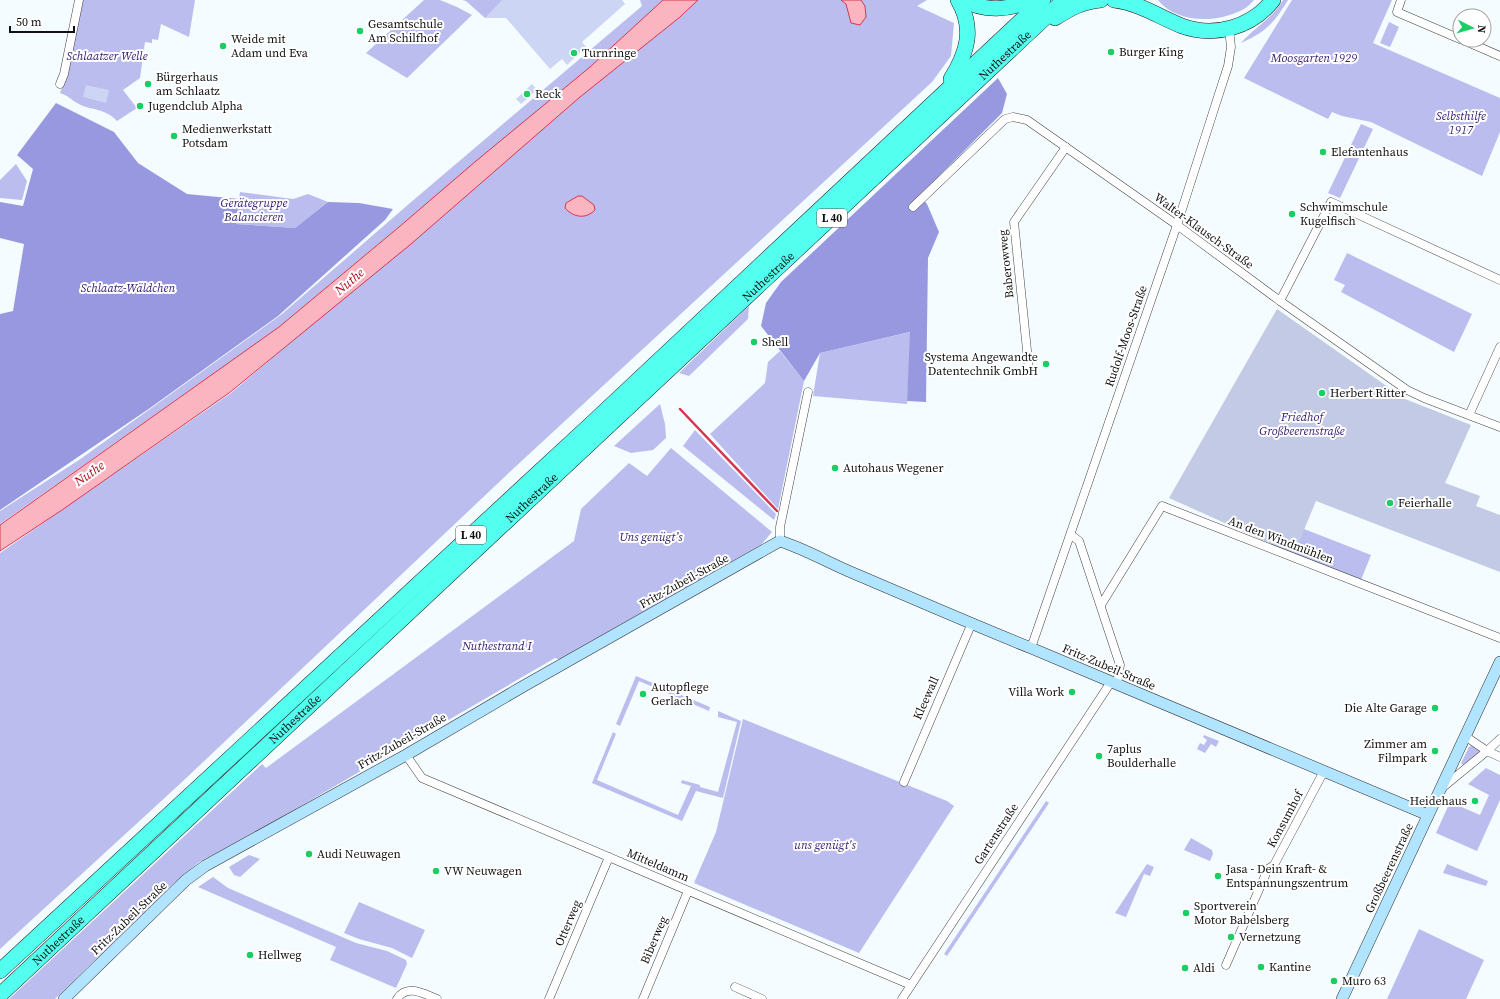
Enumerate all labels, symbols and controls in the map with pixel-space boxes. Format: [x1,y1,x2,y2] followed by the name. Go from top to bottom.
[10,8,74,34] scale bar
[1452,8,1492,48] north arrow
[16,14,42,30] text: 50 m
[368,16,443,46] place label: Gesamtschule Am Schilfhof
[1474,24,1489,34] text: N
[355,26,365,36] marker: Gesamtschule Am Schilfhof
[975,27,1035,84] street label: Nuthestraße
[231,31,309,61] place label: Weide mit Adam und Eva
[218,41,228,51] marker: Weide mit Adam und Eva
[1119,44,1183,60] place label: Burger King
[582,45,636,61] place label: Turnringe
[1106,47,1116,57] marker: Burger King
[66,48,148,64] park label: Schlaatzer Welle
[569,48,579,58] marker: Turnringe
[1270,50,1357,66] park label: Moosgarten 1929
[156,69,220,99] place label: Bürgerhaus am Schlaatz
[143,79,153,89] marker: Bürgerhaus am Schlaatz
[535,86,562,102] place label: Reck
[522,89,532,99] marker: Reck
[147,98,244,114] place label: Jugendclub Alpha
[135,101,145,111] marker: Jugendclub Alpha
[1436,108,1486,138] park label: Selbsthilfe 1917
[182,121,272,151] place label: Medienwerkstatt Potsdam
[169,131,179,141] marker: Medienwerkstatt Potsdam
[1331,144,1408,160] place label: Elefantenhaus
[1318,147,1328,157] marker: Elefantenhaus
[1151,189,1257,273] street label: Walter-Klausch-Straße
[221,195,288,225] park label: Gerätegruppe Balancieren
[1300,199,1388,229] place label: Schwimmschule Kugelfisch
[817,209,847,227] road number: L 40
[1287,209,1297,219] marker: Schwimmschule Kugelfisch
[994,229,1018,299] street label: Baberowweg
[739,248,798,305] street label: Nuthestraße
[330,264,368,299] water label: Nuthe
[81,280,175,296] park label: Schlaatz-Wäldchen
[1101,283,1151,389] street label: Rudolf-Moos-Straße
[762,334,789,350] place label: Shell
[749,337,759,347] marker: Shell
[925,349,1038,379] place label: Systema Angewandte Datentechnik GmbH
[1041,359,1051,369] marker: Systema Angewandte Datentechnik GmbH
[1330,385,1406,401] place label: Herbert Ritter
[1317,388,1327,398] marker: Herbert Ritter
[1259,409,1345,439] park label: Friedhof Großbeerenstraße
[70,457,108,490] water label: Nuthe
[843,460,944,476] place label: Autohaus Wegener
[830,463,840,473] marker: Autohaus Wegener
[502,469,561,526] street label: Nuthestraße
[1398,495,1452,511] place label: Feierhalle
[1385,498,1395,508] marker: Feierhalle
[1226,513,1336,567] street label: An den Windmühlen
[456,526,486,544] road number: L 40
[619,529,683,545] park label: Uns genügt’s
[636,550,732,612] street label: Fritz-Zubeil-Straße
[461,638,532,654] park label: Nuthestrand I
[1060,640,1158,694] street label: Fritz-Zubeil-Straße
[909,673,943,722] street label: Kleewall
[651,679,709,709] place label: Autopflege Gerlach
[1008,684,1064,700] place label: Villa Work
[1067,687,1077,697] marker: Villa Work
[638,689,648,699] marker: Autopflege Gerlach
[265,691,325,748] street label: Nuthestraße
[1344,700,1427,716] place label: Die Alte Garage
[1430,703,1440,713] marker: Die Alte Garage
[355,709,449,773] street label: Fritz-Zubeil-Straße
[1364,736,1427,766] place label: Zimmer am Filmpark
[1107,741,1176,771] place label: 7aplus Boulderhalle
[1430,746,1440,756] marker: Zimmer am Filmpark
[1094,751,1104,761] marker: 7aplus Boulderhalle
[1263,786,1308,850] street label: Konsumhof
[1410,793,1467,809] place label: Heidehaus
[1470,796,1480,806] marker: Heidehaus
[970,800,1022,868] street label: Gartenstraße
[1361,820,1417,916] street label: Großbeerenstraße
[794,837,857,853] park label: uns genügt's
[624,845,692,885] street label: Mitteldamm
[317,846,401,862] place label: Audi Neuwagen
[304,849,314,859] marker: Audi Neuwagen
[1225,861,1348,891] place label: Jasa - Dein Kraft- & Entspannungszentrum
[444,863,522,879] place label: VW Neuwagen
[431,866,441,876] marker: VW Neuwagen
[1213,871,1223,881] marker: Jasa - Dein Kraft- & Entspannungszentrum
[87,878,171,958] street label: Fritz-Zubeil-Straße
[551,897,585,949] street label: Otterweg
[1194,898,1289,928] place label: Sportverein Motor Babelsberg
[1181,908,1191,918] marker: Sportverein Motor Babelsberg
[29,912,88,969] street label: Nuthestraße
[637,914,671,966] street label: Biberweg
[1239,929,1301,945] place label: Vernetzung
[1226,932,1236,942] marker: Vernetzung
[258,947,302,963] place label: Hellweg
[245,950,255,960] marker: Hellweg
[1269,959,1311,975] place label: Kantine
[1193,960,1215,976] place label: Aldi
[1256,962,1266,972] marker: Kantine
[1180,963,1190,973] marker: Aldi
[1342,973,1386,989] place label: Muro 63
[1329,976,1339,986] marker: Muro 63

